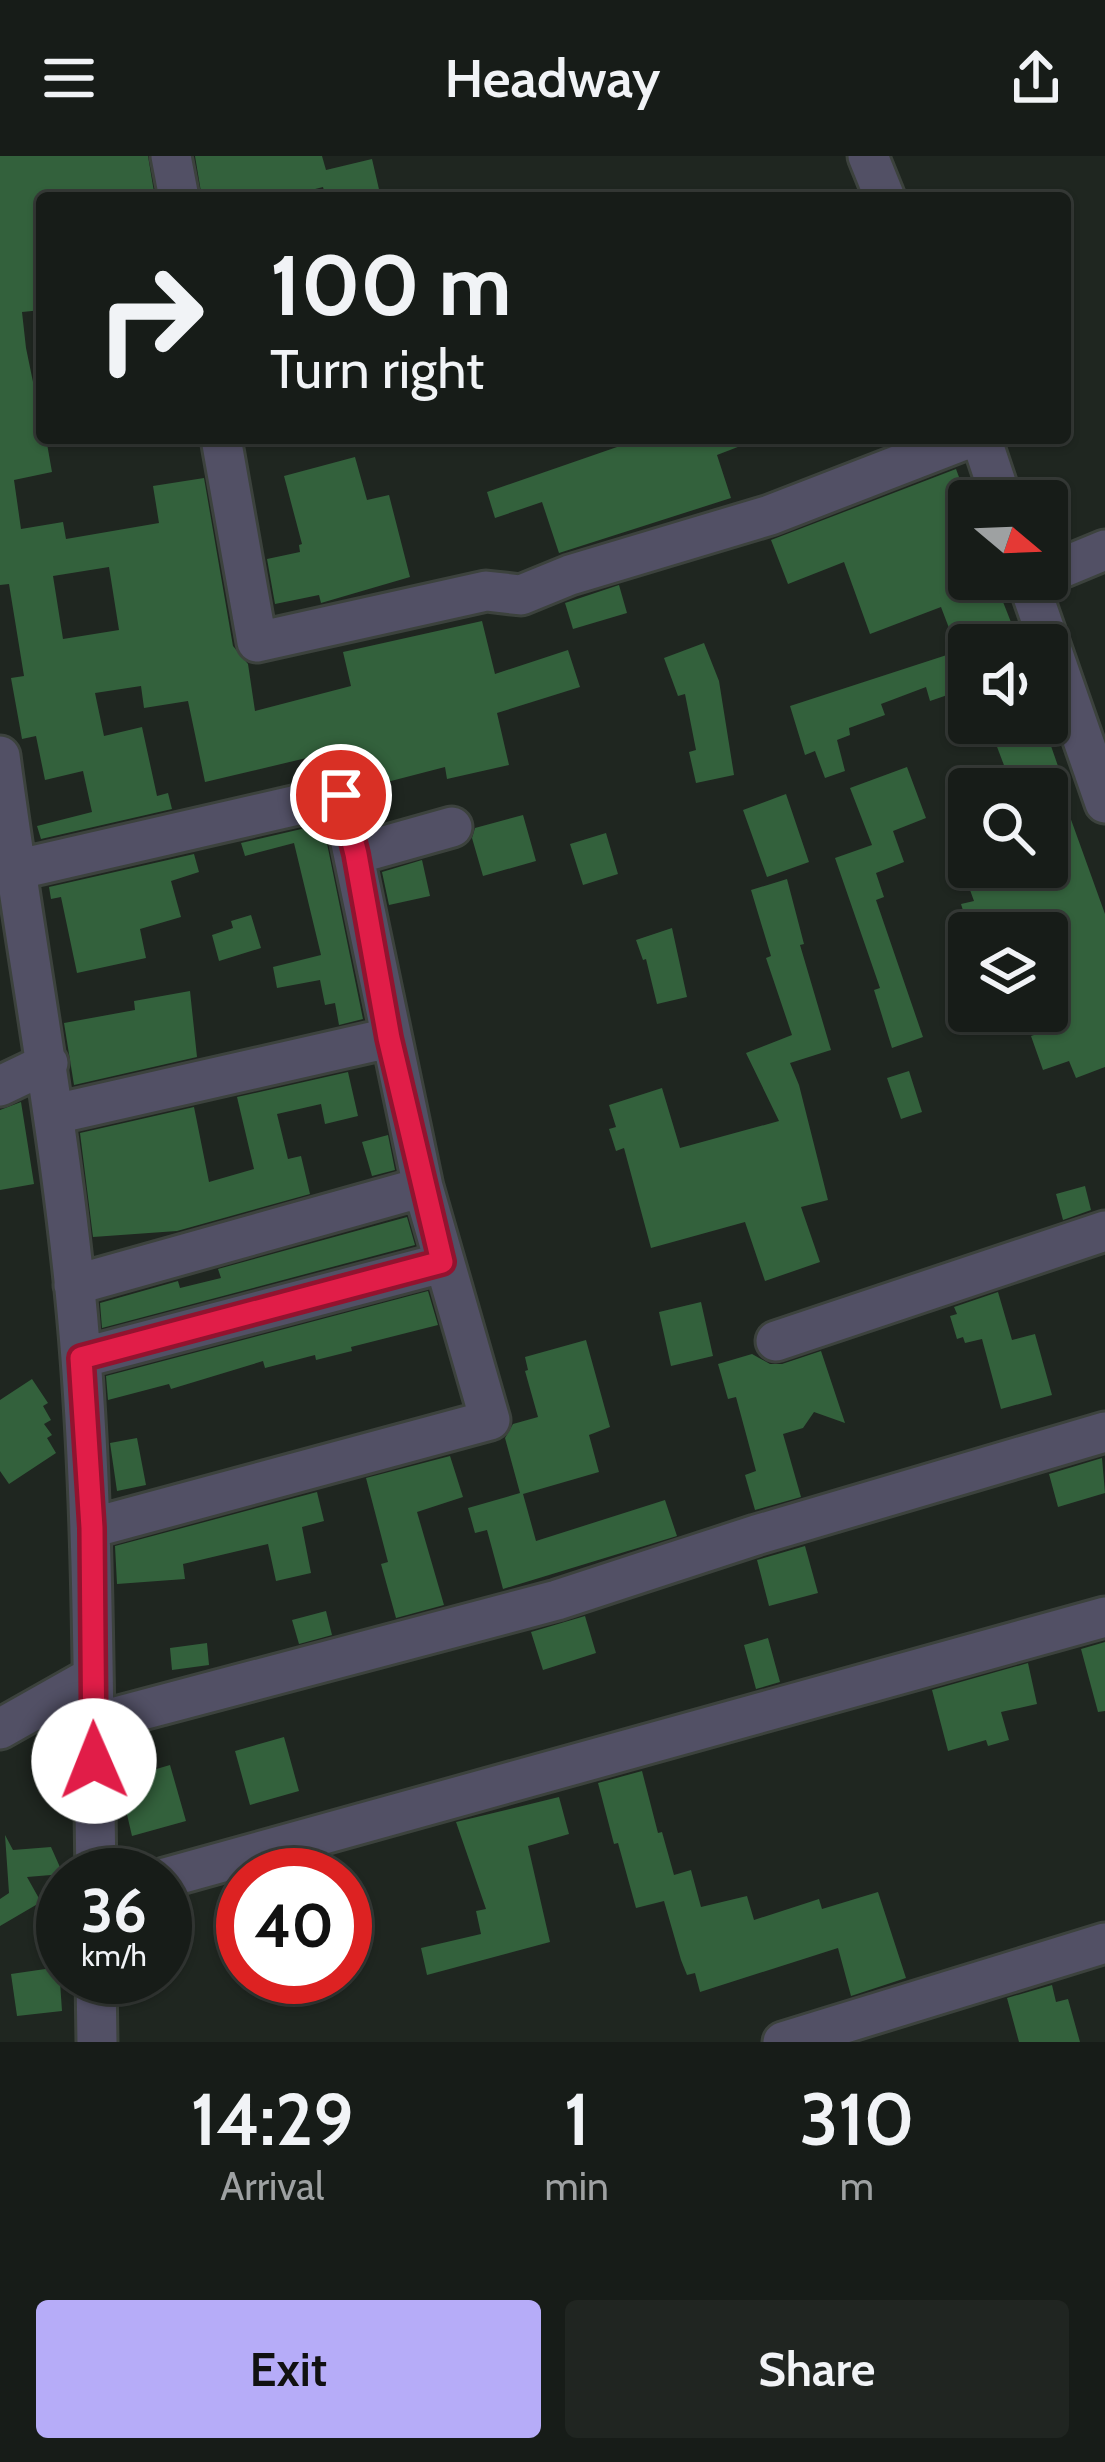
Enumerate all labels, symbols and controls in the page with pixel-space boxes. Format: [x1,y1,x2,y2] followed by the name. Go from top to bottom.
[36,45,102,111] icon: menu
[445,45,660,111] text: Headway
[1003,45,1069,111] icon: share
[270,234,512,336] text: 100 m
[72,240,228,396] icon: right
[270,336,484,402] text: Turn right
[948,480,1068,600] north arrow
[948,480,1068,1032] map controls
[948,624,1068,744] button: sound
[290,744,392,846] pin
[308,762,374,828] icon: arrive
[948,768,1068,888] button: search
[948,912,1068,1032] button: layers
[31,1698,157,1824] position arrow
[216,1848,372,2004] speed limit sign: 40
[81,1874,147,1947] text: 36
[81,1937,147,1974] text: km/h
[191,2076,354,2163] text: 14:29
[564,2076,589,2163] text: 1
[799,2076,914,2163] text: 310
[220,2162,324,2210] text: Arrival
[545,2162,609,2210] text: min
[840,2162,874,2210] text: m
[36,2300,541,2438] button: Exit
[565,2300,1069,2438] button: Share

